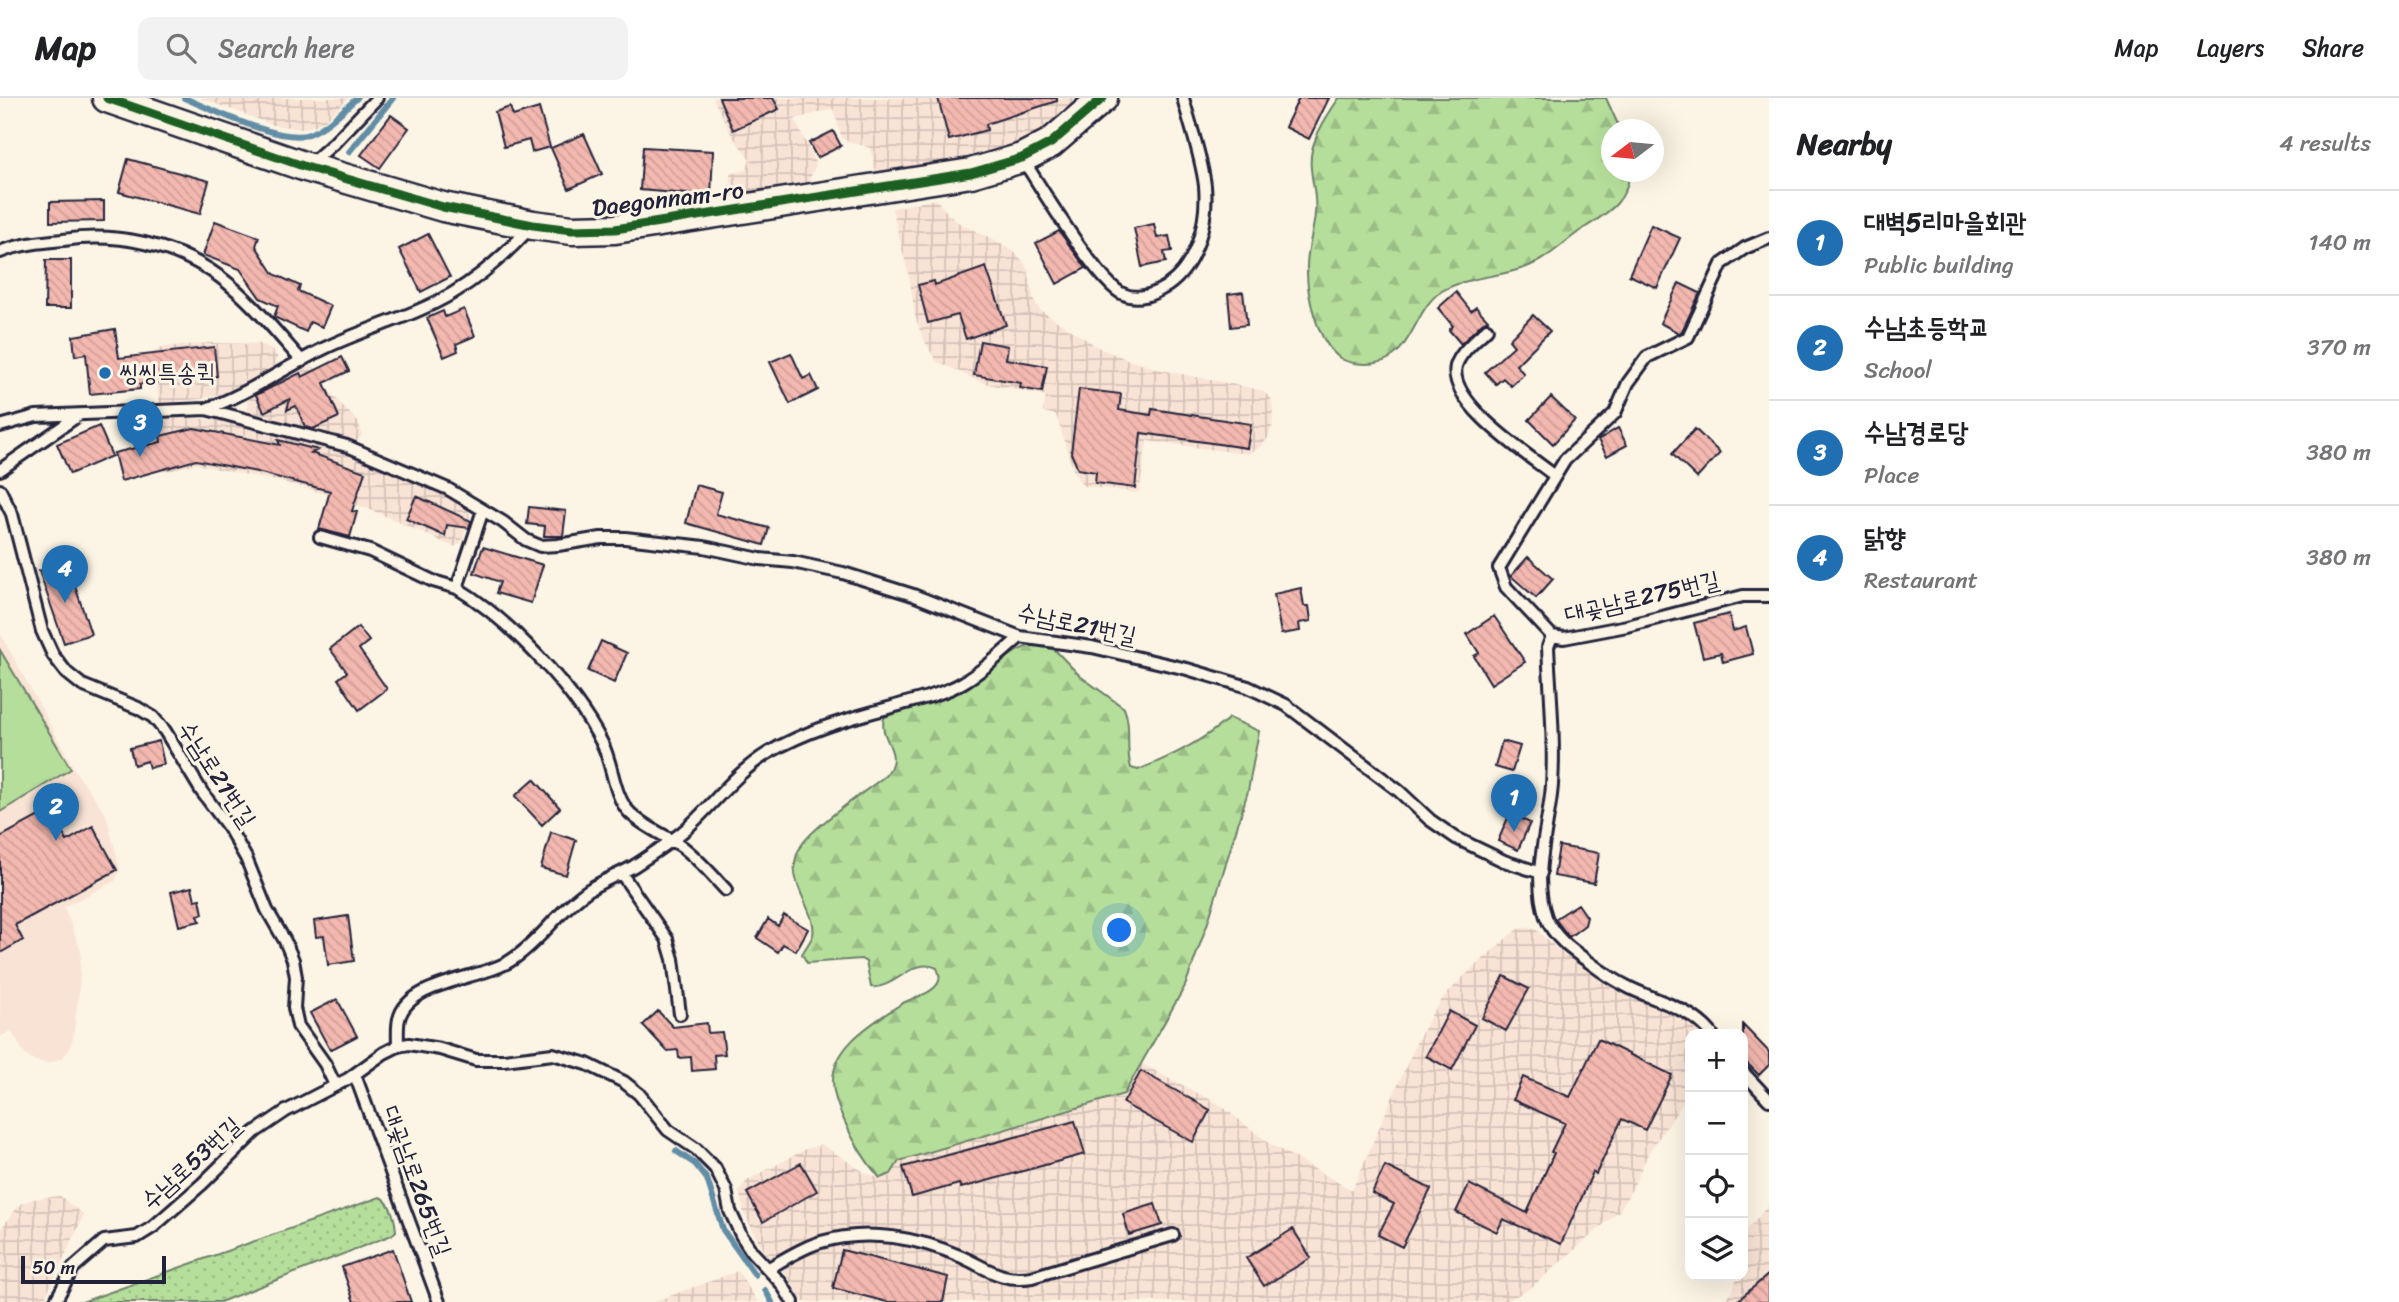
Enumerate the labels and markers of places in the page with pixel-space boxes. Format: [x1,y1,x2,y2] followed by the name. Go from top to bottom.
[119,352,216,394] place label: 씽씽특송퀵
[97,365,113,381] marker: 씽씽특송퀵
[117,399,163,457] pin: 3
[42,545,88,603] pin: 4
[1491,774,1537,832] pin: 1
[33,783,79,841] pin: 2

